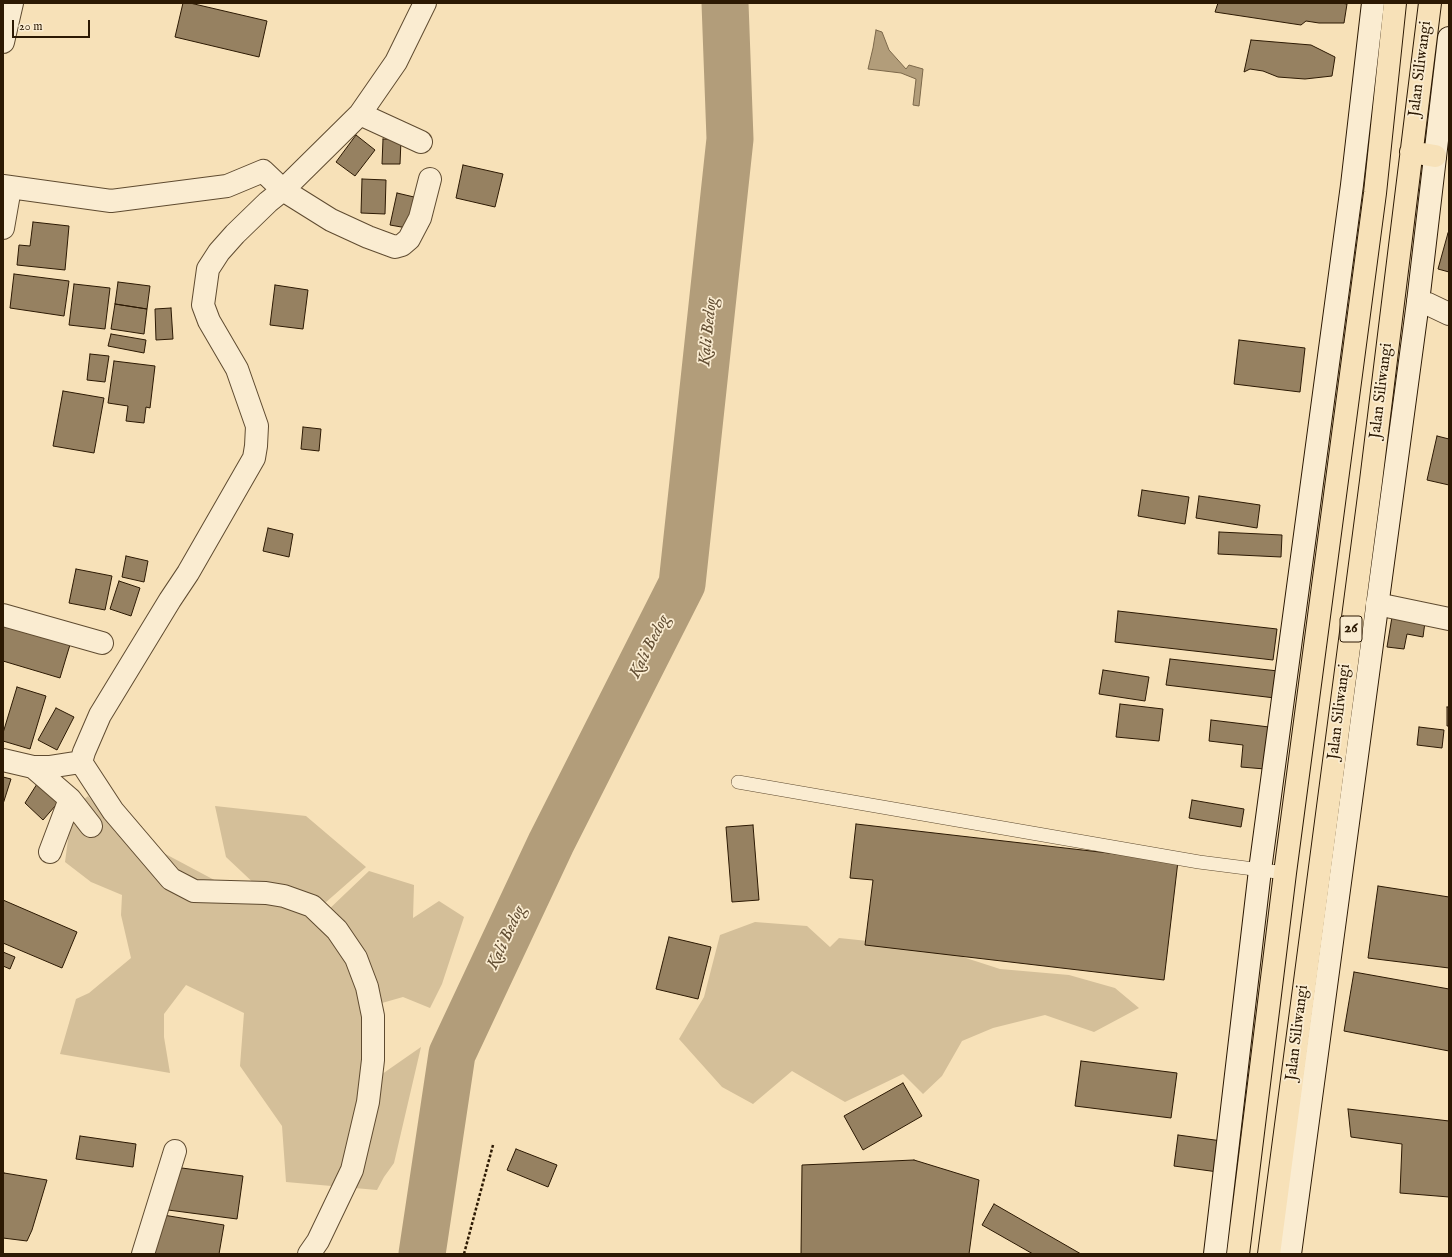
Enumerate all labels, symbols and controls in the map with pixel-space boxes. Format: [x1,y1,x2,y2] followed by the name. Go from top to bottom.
[14,12,92,38] scale bar
[19,19,42,34] text: 20 m
[1406,20,1436,118] street label: Jalan Siliwangi
[695,297,723,367] water label: Kali Bedog
[1367,342,1397,440] street label: Jalan Siliwangi
[625,612,675,682] water label: Kali Bedog
[1340,616,1362,642] road number: 26
[1325,663,1355,761] street label: Jalan Siliwangi
[483,903,531,973] water label: Kali Bedog
[1283,984,1313,1082] street label: Jalan Siliwangi

